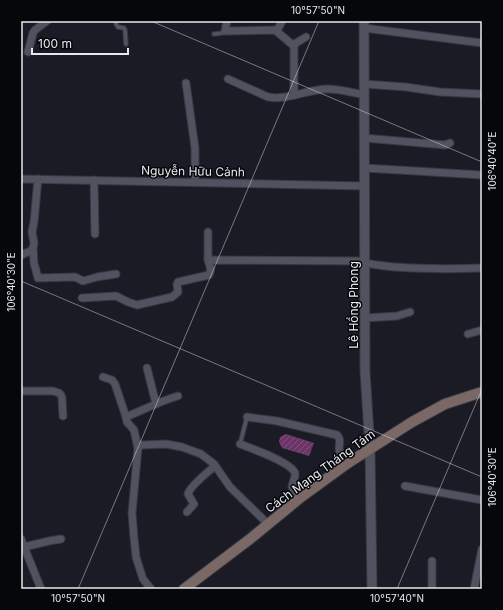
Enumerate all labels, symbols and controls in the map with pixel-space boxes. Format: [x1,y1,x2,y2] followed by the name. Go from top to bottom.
[291,4,345,16] text: 10°57'50"N
[32,30,128,56] scale bar
[38,36,72,51] text: 100 m
[486,131,498,191] text: 106°40'40"E
[141,163,245,179] street label: Nguyễn Hữu Cảnh
[5,252,17,312] text: 106°40'30"E
[346,261,361,349] street label: Lê Hồng Phong
[262,426,378,516] street label: Cách Mạng Tháng Tám
[486,447,498,507] text: 106°40'30"E
[51,592,105,604] text: 10°57'50"N
[370,592,424,604] text: 10°57'40"N

